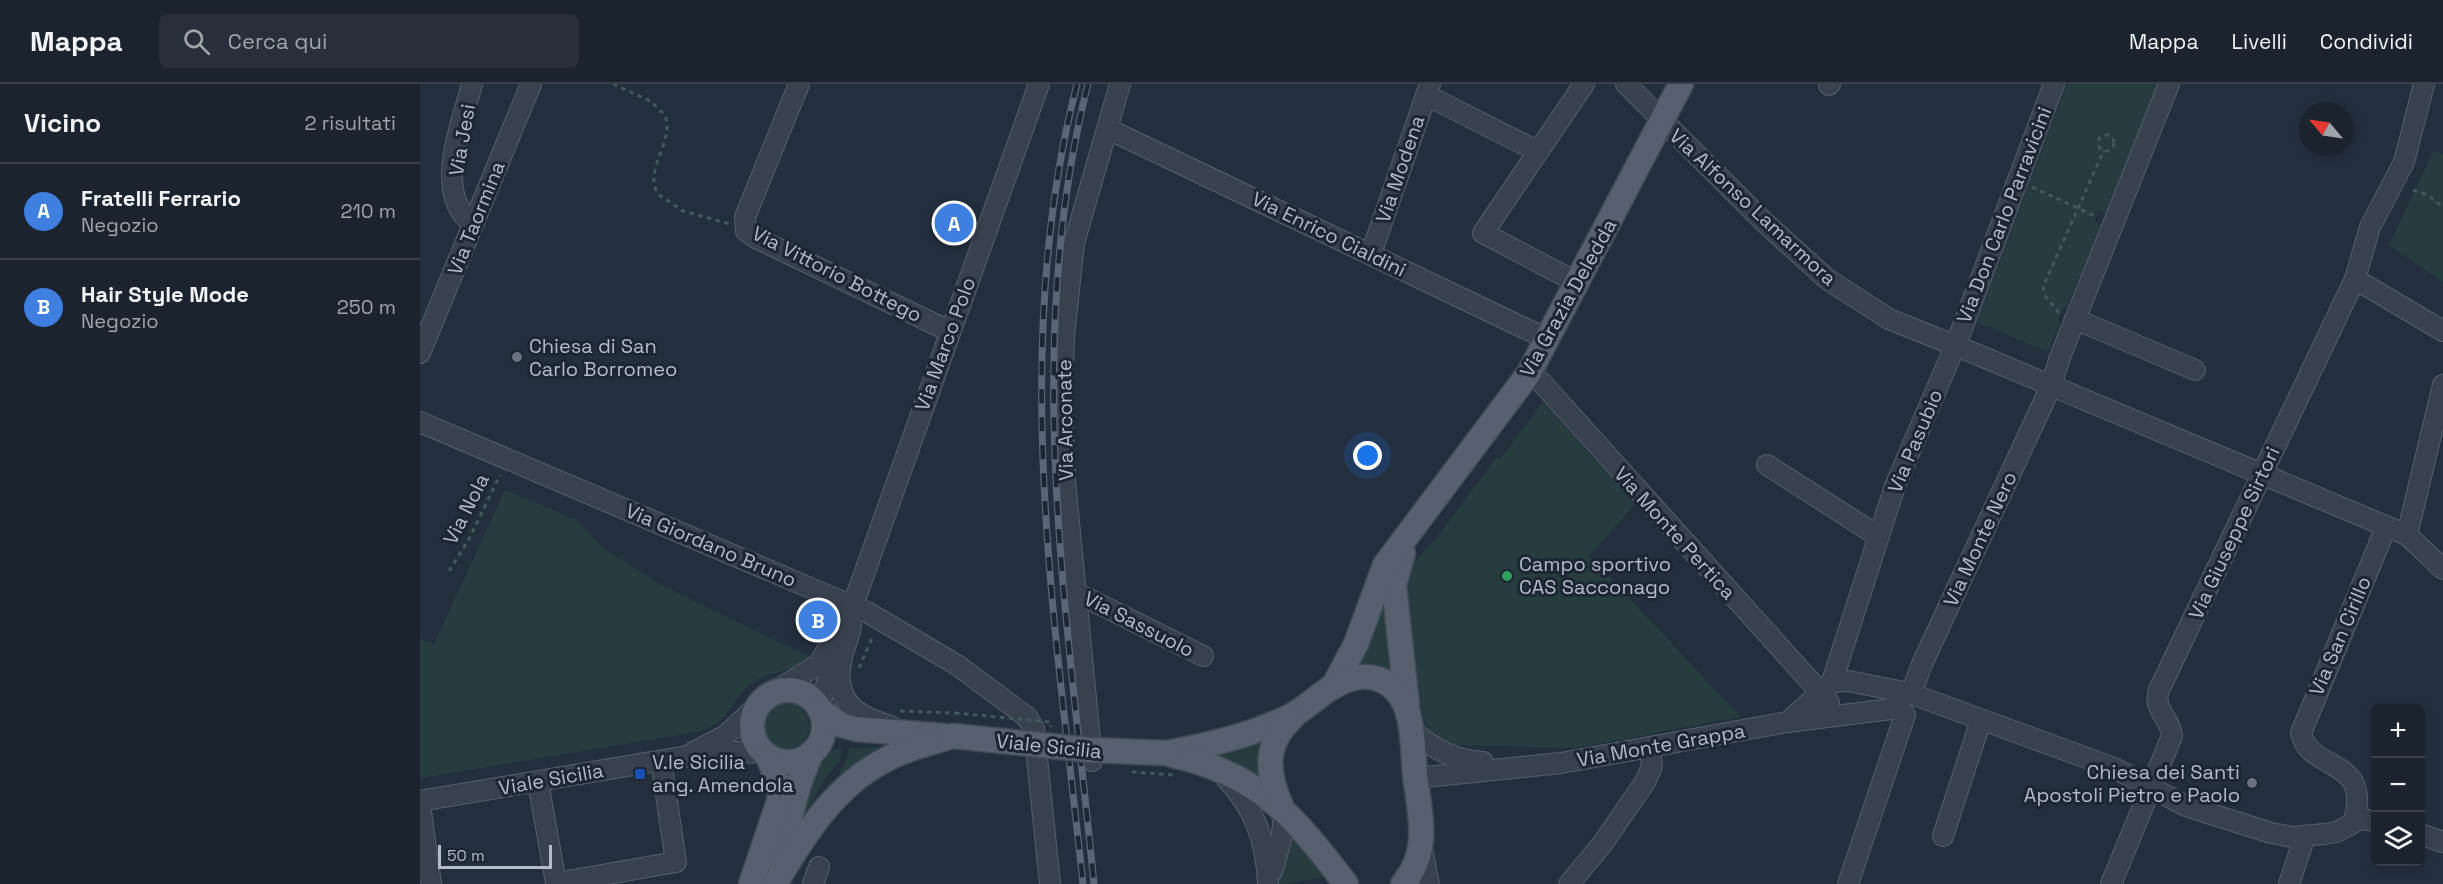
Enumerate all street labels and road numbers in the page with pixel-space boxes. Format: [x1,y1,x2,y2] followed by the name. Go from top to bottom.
[443,102,481,178] street label: Via Jesi
[1951,103,2057,327] street label: Via Don Carlo Parravicini
[1369,112,1431,226] street label: Via Modena
[1664,123,1842,291] street label: Via Alfonso Lamarmora
[441,157,511,279] street label: Via Taormina
[1248,185,1410,283] street label: Via Enrico Cialdini
[1514,214,1622,382] street label: Via Grazia Deledda
[748,220,926,328] street label: Via Vittorio Bottego
[909,273,981,415] street label: Via Marco Polo
[1051,359,1079,481] street label: Via Arconate
[1882,385,1948,497] street label: Via Pasubio
[2183,442,2285,624] street label: Via Giuseppe Sirtori
[1608,461,1742,605] street label: Via Monte Pertica
[1937,467,2023,611] street label: Via Monte Nero
[437,469,495,549] street label: Via Nola
[622,497,800,593] street label: Via Giordano Bruno
[2303,572,2377,700] street label: Via San Cirillo
[1079,585,1199,663] street label: Via Sassuolo
[1575,717,1747,773] street label: Via Monte Grappa
[995,728,1103,764] street label: Viale Sicilia
[497,757,605,801] street label: Viale Sicilia

